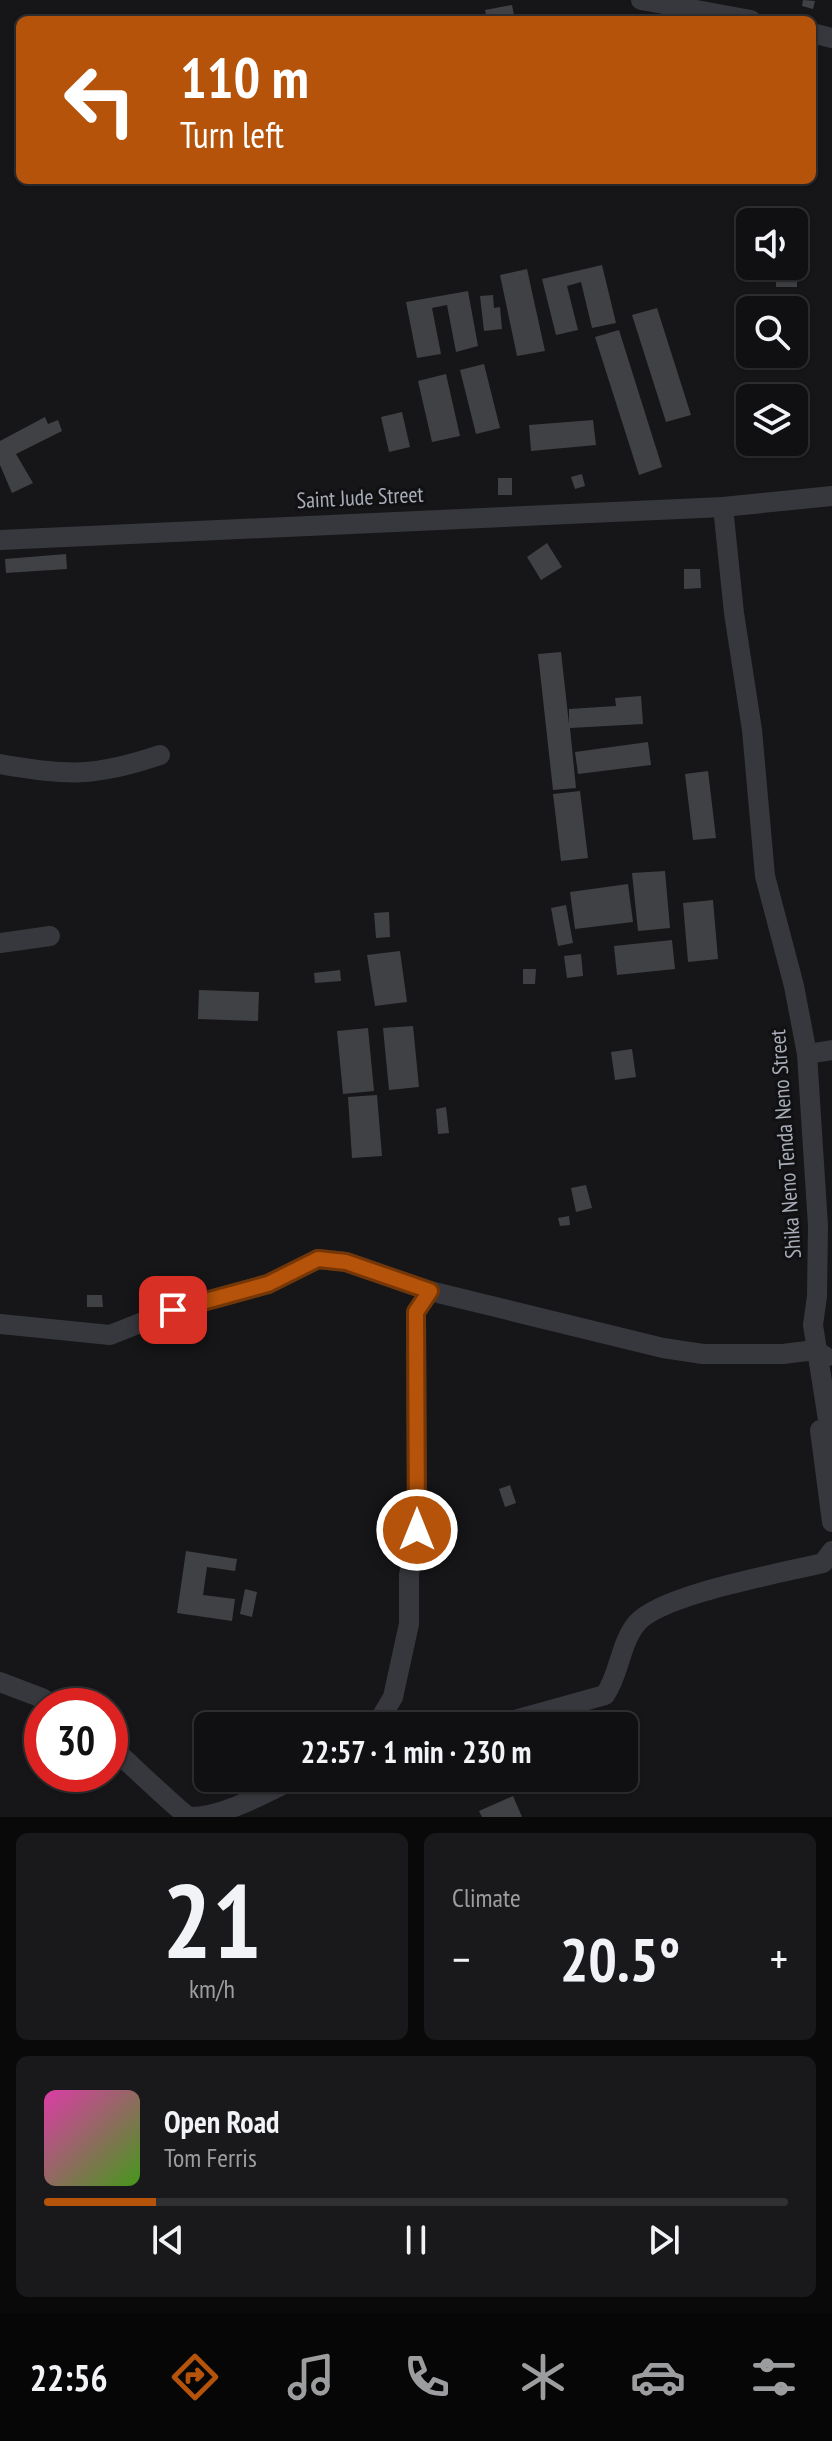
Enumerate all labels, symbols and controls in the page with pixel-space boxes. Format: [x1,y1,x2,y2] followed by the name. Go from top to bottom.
[180,41,309,113] text: 110 m
[48,48,152,152] icon: left
[180,111,284,158] text: Turn left
[736,208,808,456] map controls
[736,208,808,280] button: sound
[736,296,808,368] button: search
[736,384,808,456] button: layers
[296,480,424,514] street label: Saint Jude Street
[763,1028,807,1260] street label: Shika Neno Tenda Neno Street
[139,1276,207,1344] pin
[151,1288,195,1332] icon: arrive
[375,1488,459,1572] position arrow
[24,1688,128,1792] speed limit sign: 30
[301,1732,531,1771] text: 22:57 · 1 min · 230 m
[162,1852,262,1987] text: 21
[452,1881,521,1914] text: Climate
[560,1920,680,1998] text: 20.5°
[452,1930,470,1987] text: −
[770,1930,788,1987] text: +
[189,1972,235,2005] text: km/h
[164,2102,279,2141] text: Open Road
[164,2141,257,2174] text: Tom Ferris
[146,2218,190,2262] icon: previous
[394,2218,438,2262] icon: pause
[642,2218,686,2262] icon: next
[167,2349,223,2405] icon: directions
[283,2349,339,2405] icon: music
[399,2349,455,2405] icon: phone
[515,2349,571,2405] icon: climate
[630,2349,686,2405] icon: car
[746,2349,802,2405] icon: filters
[30,2354,108,2401] text: 22:56

